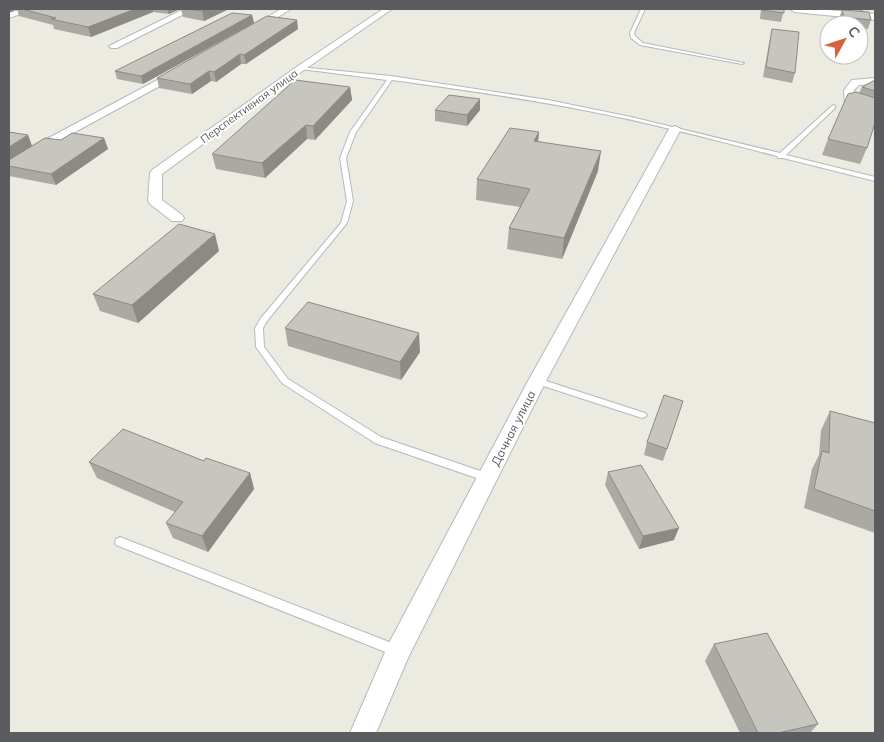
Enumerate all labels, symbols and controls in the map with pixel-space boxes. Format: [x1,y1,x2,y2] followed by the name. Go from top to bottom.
[819,15,869,65] north arrow
[844,22,864,41] text: С
[197,66,301,146] street label: Перспективная улица
[488,388,538,468] street label: Дачная улица

